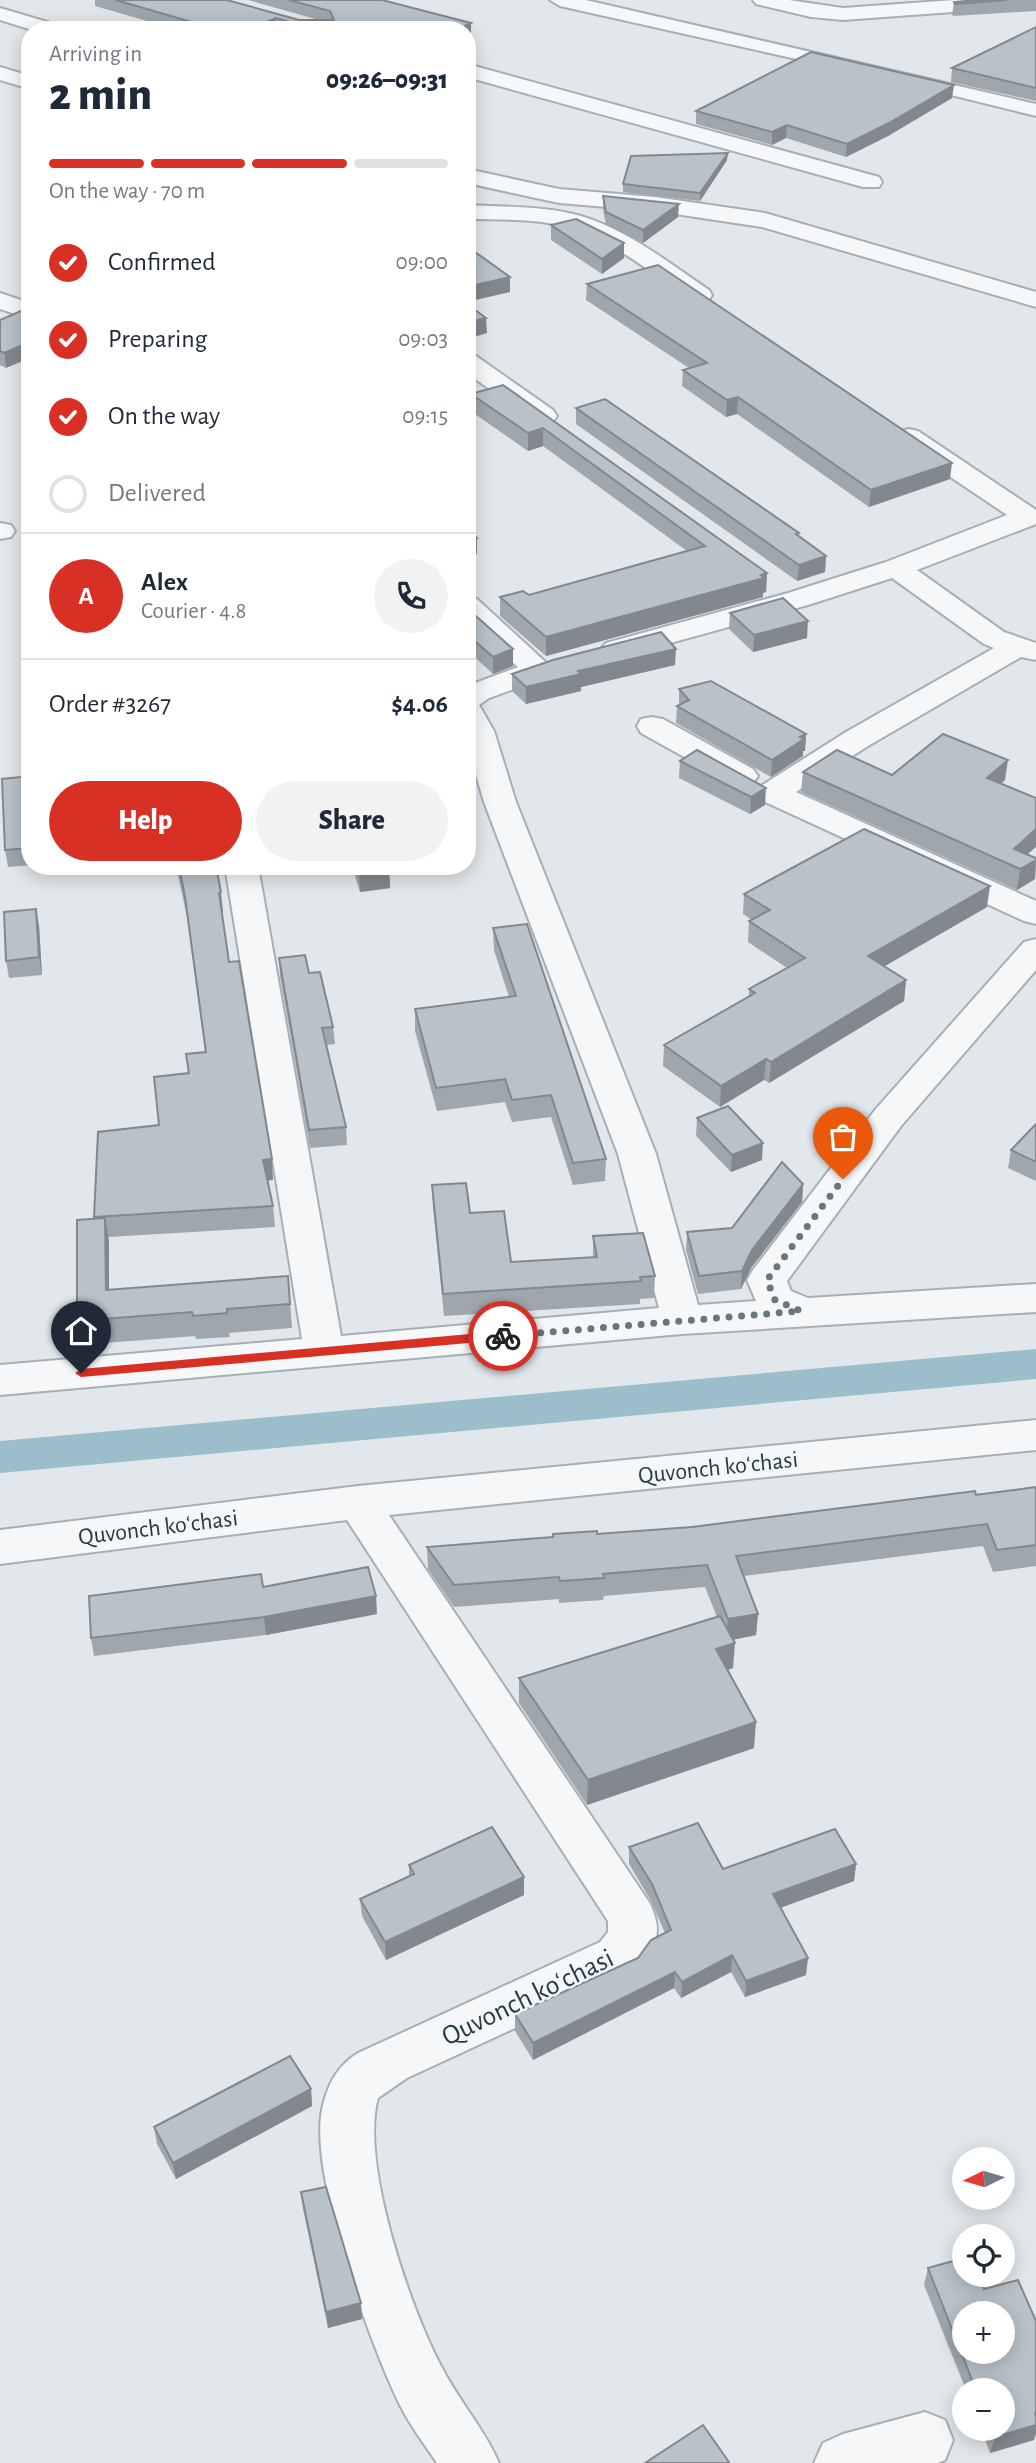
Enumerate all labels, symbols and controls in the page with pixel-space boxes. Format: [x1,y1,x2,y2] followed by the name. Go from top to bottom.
[49,43,142,66] text: Arriving in
[326,67,448,93] text: 09:26–09:31
[49,72,152,118] text: 2 min
[49,180,205,203] text: On the way · 70 m
[49,244,87,282] icon: check
[108,249,216,275] text: Confirmed
[395,251,448,274] text: 09:00
[49,321,87,359] icon: check
[108,326,207,352] text: Preparing
[398,328,448,351] text: 09:03
[49,398,87,436] icon: check
[108,403,220,429] text: On the way
[402,405,448,428] text: 09:15
[108,480,206,506] text: Delivered
[374,559,448,633] button: phone
[141,569,188,595] text: Alex
[78,583,94,609] text: A
[141,600,246,623] text: Courier · 4.8
[49,691,171,717] text: Order #3267
[391,691,448,717] text: $4.06
[49,781,242,861] button: Help
[256,781,448,861] button: Share
[813,1107,873,1179] pin
[824,1118,862,1156] icon: bag
[51,1301,111,1373] pin
[468,1301,538,1371] courier
[62,1312,100,1350] icon: home
[484,1317,522,1355] icon: bike
[637,1448,799,1488] street label: Quvonch koʻchasi
[77,1506,239,1550] street label: Quvonch koʻchasi
[438,1944,618,2051] street label: Quvonch koʻchasi
[952,2147,1015,2210] north arrow
[952,2147,1015,2441] map controls
[952,2224,1015,2287] button: locate
[952,2301,1015,2364] button: +
[952,2378,1015,2441] button: −

